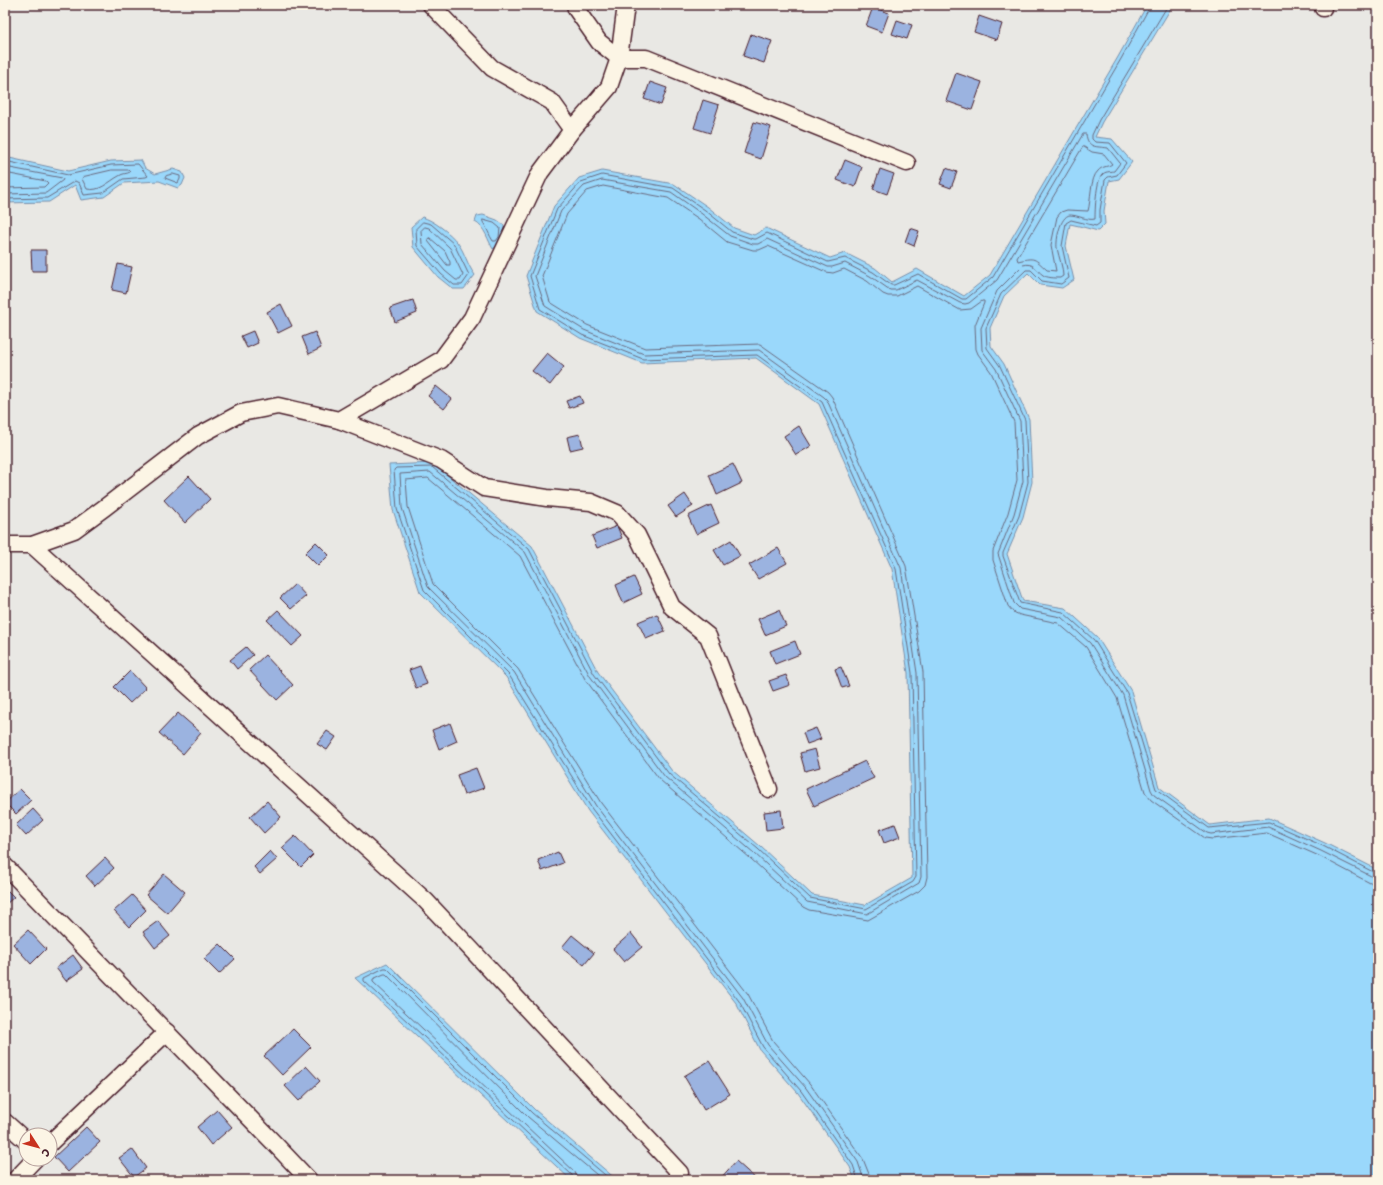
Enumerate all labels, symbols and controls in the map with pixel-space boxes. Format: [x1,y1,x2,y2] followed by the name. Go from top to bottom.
[18,1127,58,1167] north arrow
[37,1145,54,1160] text: С

